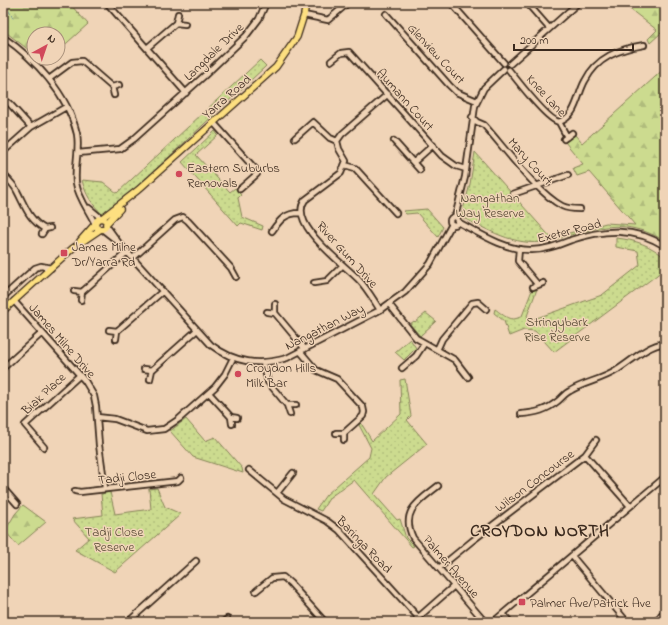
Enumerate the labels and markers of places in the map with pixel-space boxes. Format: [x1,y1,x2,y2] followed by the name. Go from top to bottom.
[187,159,280,193] place label: Eastern Suburbs Removals
[174,169,184,179] marker: Eastern Suburbs Removals
[71,238,136,272] place label: James Milne Dr/Yarra Rd
[59,248,69,258] marker: James Milne Dr/Yarra Rd
[246,359,317,393] place label: Croydon Hills Milk Bar
[233,369,243,379] marker: Croydon Hills Milk Bar
[530,594,651,613] place label: Palmer Ave/Patrick Ave
[517,597,527,607] marker: Palmer Ave/Patrick Ave

